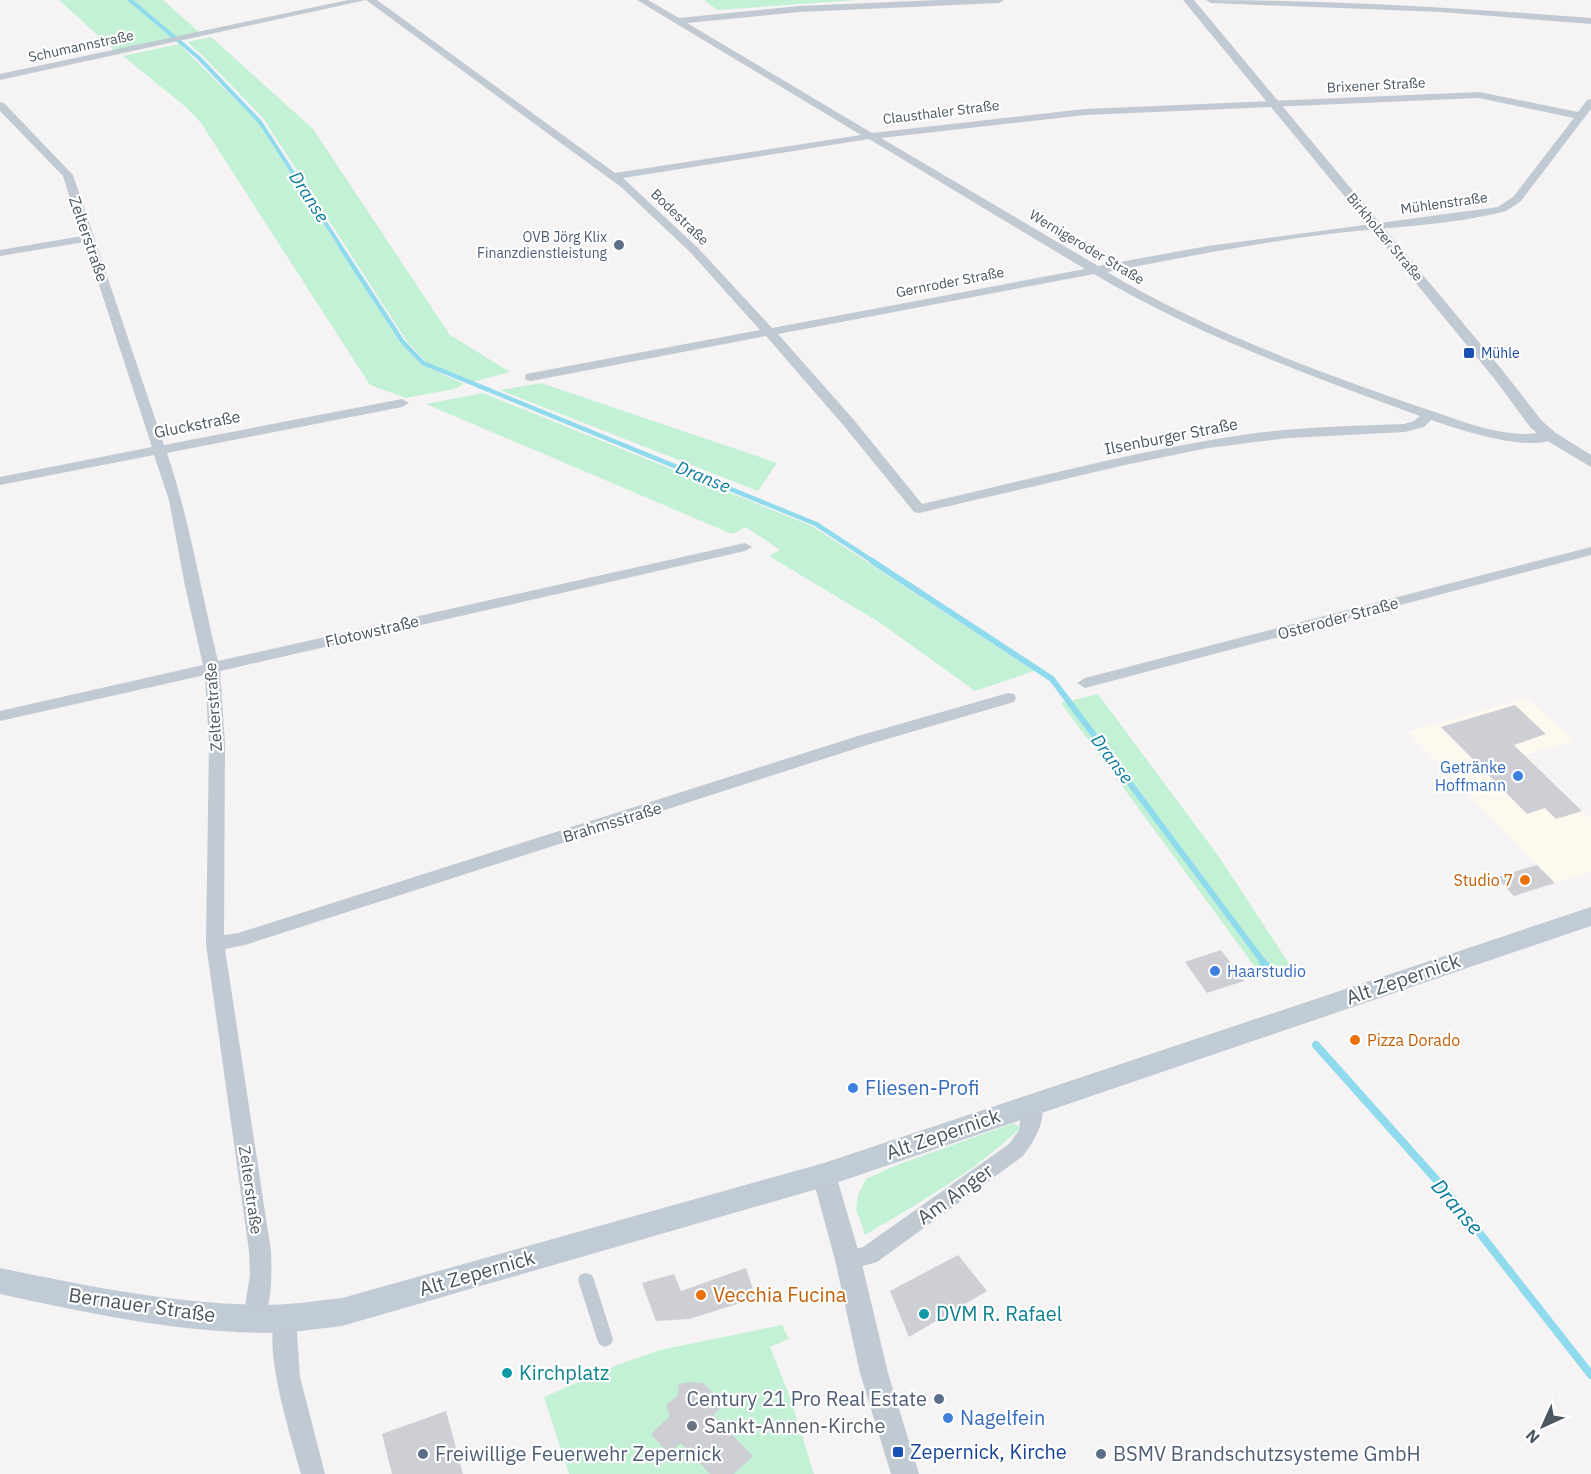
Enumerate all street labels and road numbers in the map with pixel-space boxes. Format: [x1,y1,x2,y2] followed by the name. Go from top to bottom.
[27,26,136,66] street label: Schumannstraße
[1326,73,1426,97] street label: Brixener Straße
[882,96,1001,128] street label: Clausthaler Straße
[647,185,713,249] street label: Bodestraße
[1399,188,1489,218] street label: Mühlenstraße
[1343,189,1427,285] street label: Birkholzer Straße
[65,194,113,285] street label: Zelterstraße
[1026,206,1148,289] street label: Wernigeroder Straße
[894,263,1006,301] street label: Gernroder Straße
[152,406,242,442] street label: Gluckstraße
[1103,413,1240,459] street label: Ilsenburger Straße
[1275,592,1401,644] street label: Osteroder Straße
[323,610,421,651] street label: Flotowstraße
[200,662,226,752] street label: Zelterstraße
[560,797,664,847] street label: Brahmsstraße
[1342,946,1464,1011] street label: Alt Zepernick
[882,1101,1004,1166] street label: Alt Zepernick
[235,1144,267,1236] street label: Zelterstraße
[911,1157,998,1230] street label: Am Anger
[416,1243,538,1302] street label: Alt Zepernick
[67,1281,217,1328] street label: Bernauer Straße

